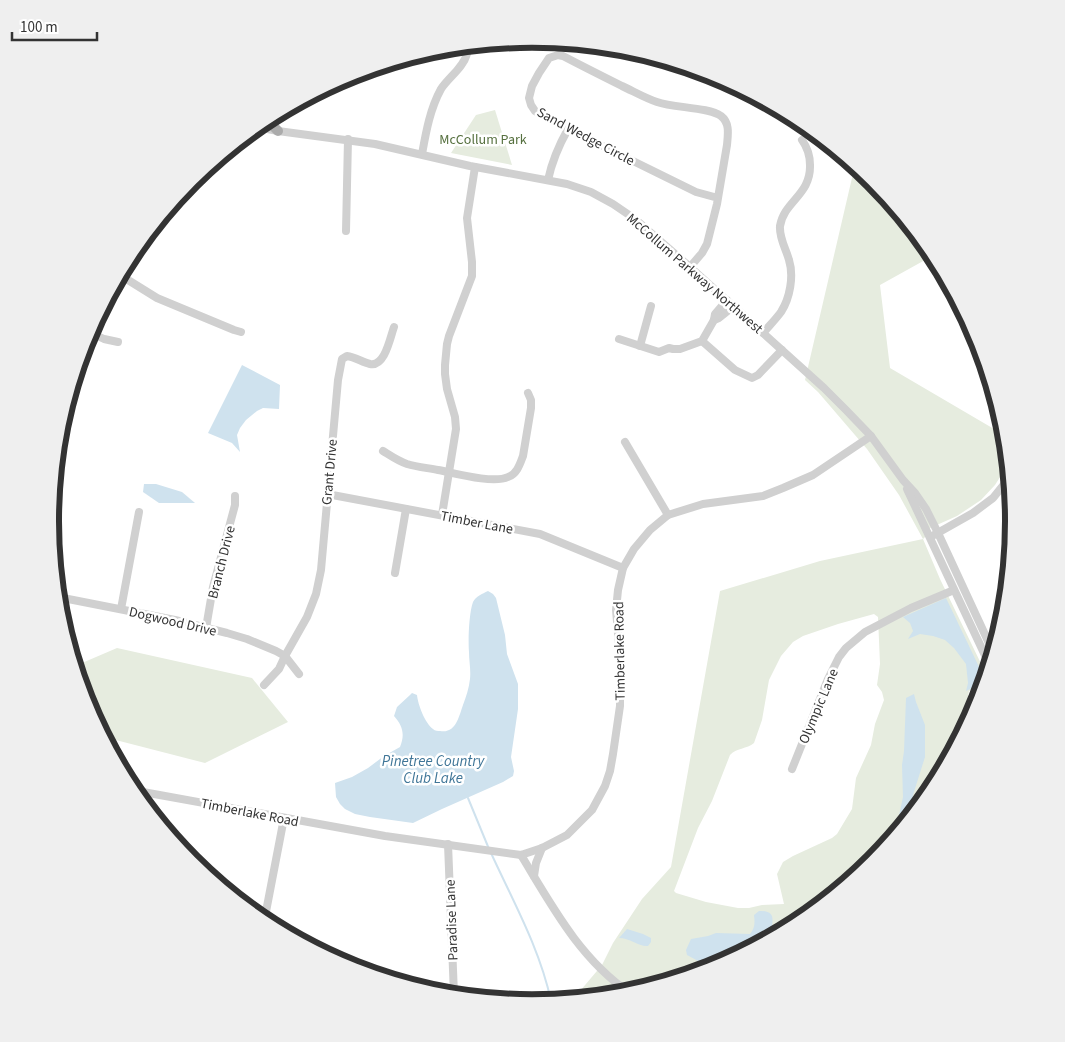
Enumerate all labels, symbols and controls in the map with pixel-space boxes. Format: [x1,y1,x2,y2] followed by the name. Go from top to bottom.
[12,10,98,42] scale bar
[20,17,58,38] text: 100 m
[533,103,638,171] street label: Sand Wedge Circle
[439,130,527,150] park label: McCollum Park
[622,209,767,339] street label: McCollum Parkway Northwest
[317,438,343,506] street label: Grant Drive
[439,506,515,540] street label: Timber Lane
[203,524,241,601] street label: Branch Drive
[609,601,631,701] street label: Timberlake Road
[127,602,219,642] street label: Dogwood Drive
[794,666,844,747] street label: Olympic Lane
[382,751,485,789] water label: Pinetree Country Club Lake
[199,794,300,832] street label: Timberlake Road
[441,879,463,961] street label: Paradise Lane

